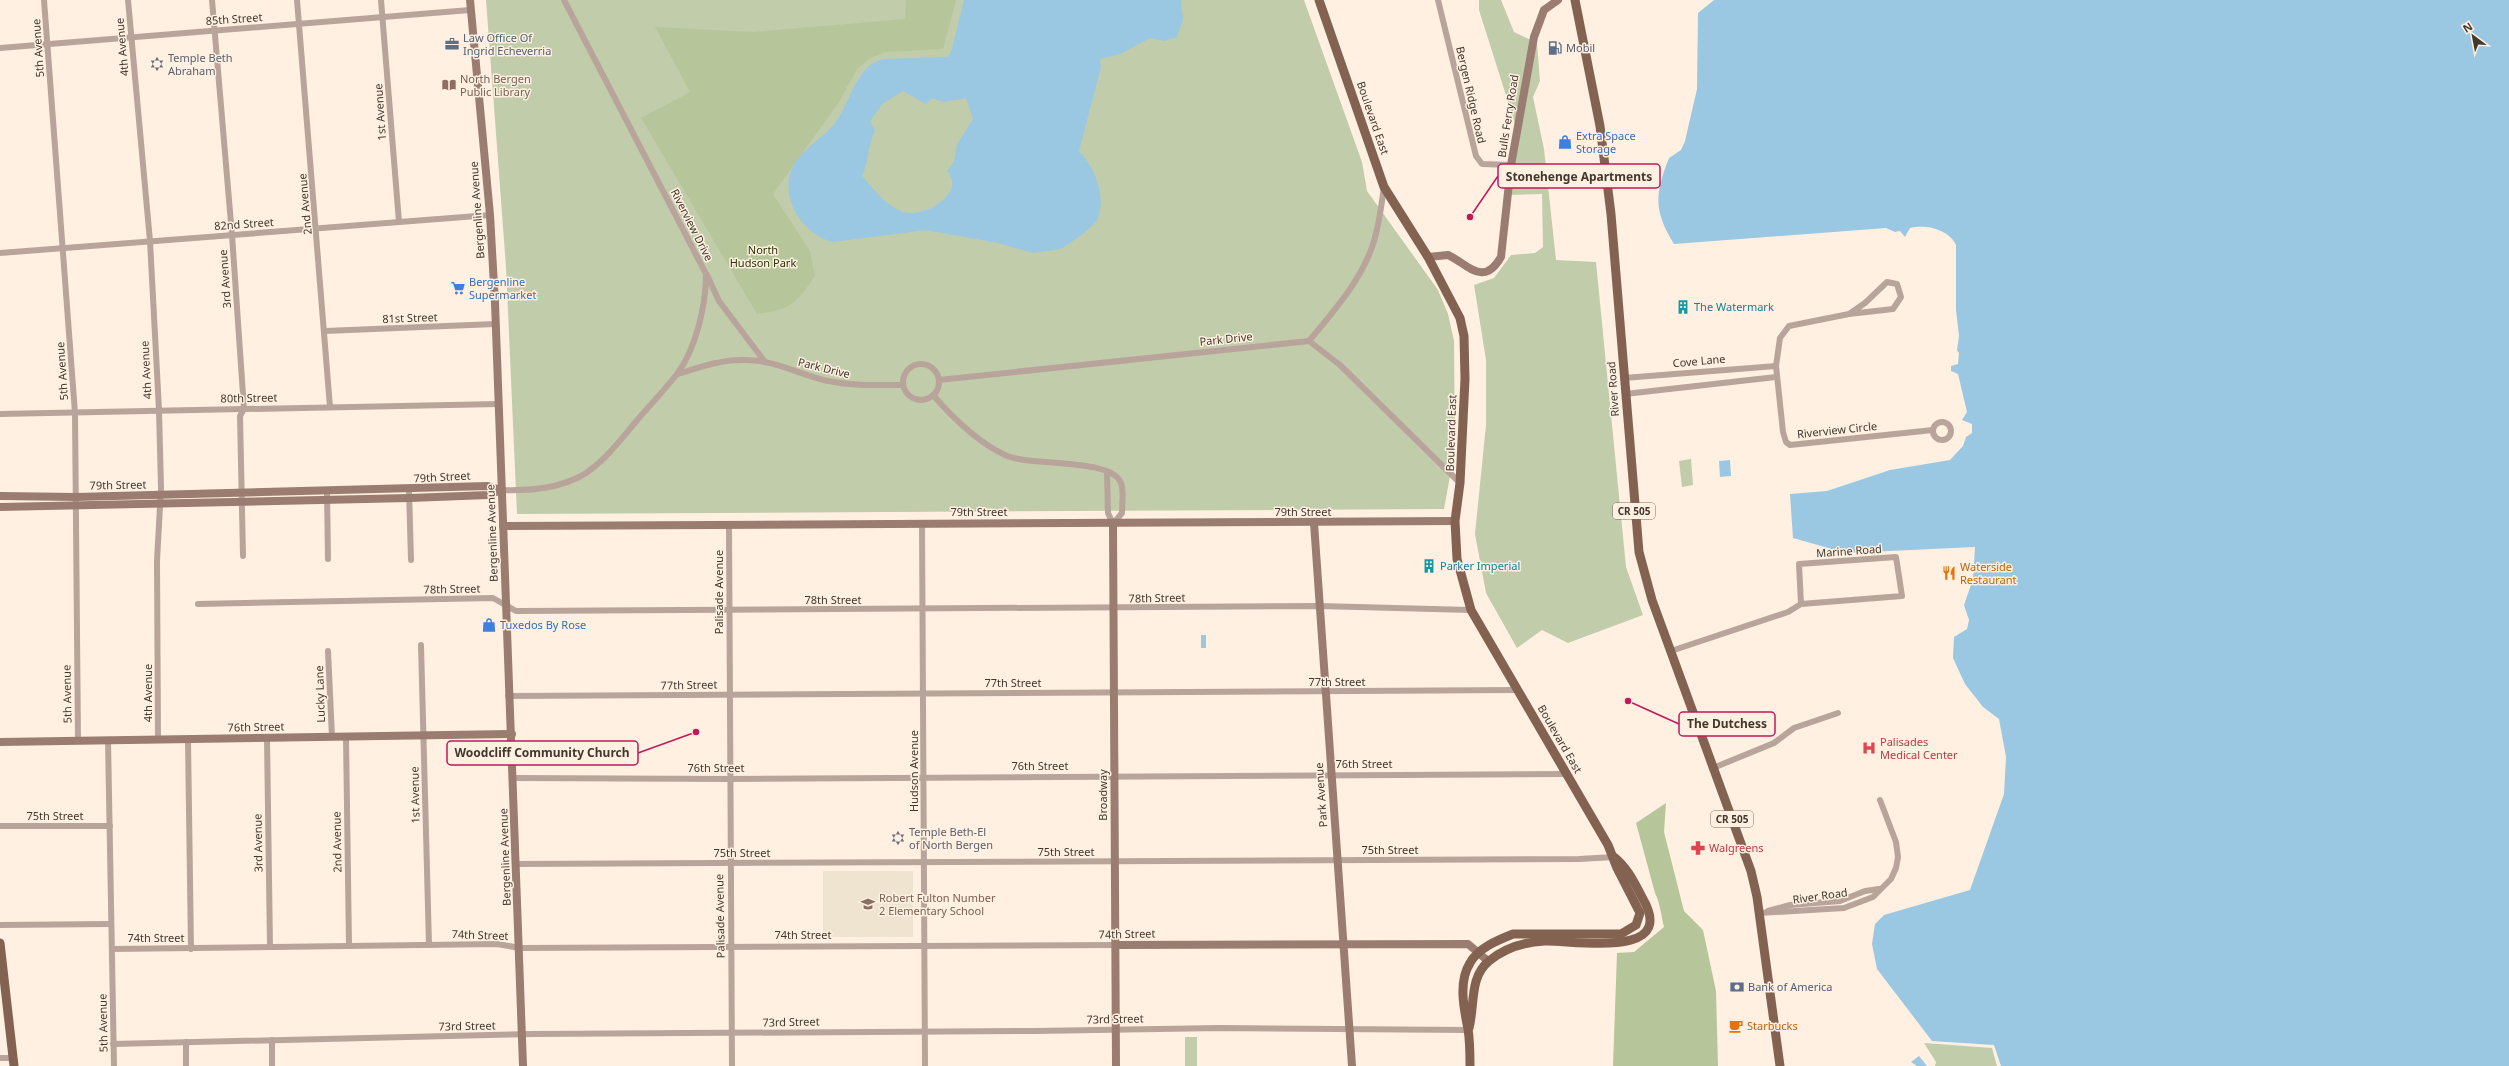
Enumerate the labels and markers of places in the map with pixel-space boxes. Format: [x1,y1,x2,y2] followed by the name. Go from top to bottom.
[463,30,551,58] place label: Law Office Of Ingrid Echeverria
[444,36,460,52] office icon: Law Office Of Ingrid Echeverria
[1547,40,1563,56] fuel station icon: Mobil
[1566,40,1595,55] place label: Mobil
[168,50,233,78] place label: Temple Beth Abraham
[149,56,165,72] synagogue icon: Temple Beth Abraham
[460,71,531,99] place label: North Bergen Public Library
[441,77,457,93] library icon: North Bergen Public Library
[1576,128,1636,156] place label: Extra Space Storage
[1557,134,1573,150] shop icon: Extra Space Storage
[1498,164,1660,188] callout: Stonehenge Apartments
[469,274,536,302] place label: Bergenline Supermarket
[450,280,466,296] supermarket icon: Bergenline Supermarket
[1675,299,1691,315] building icon: The Watermark
[1694,299,1774,314] place label: The Watermark
[1421,558,1437,574] building icon: Parker Imperial
[1440,558,1520,573] place label: Parker Imperial
[1960,559,2017,587] place label: Waterside Restaurant
[1941,565,1957,581] restaurant icon: Waterside Restaurant
[481,617,497,633] shop icon: Tuxedos By Rose
[500,617,586,632] place label: Tuxedos By Rose
[1679,712,1775,736] callout: The Dutchess
[1880,734,1958,762] place label: Palisades Medical Center
[1861,740,1877,756] hospital icon: Palisades Medical Center
[447,741,638,765] callout: Woodcliff Community Church
[909,824,993,852] place label: Temple Beth-El of North Bergen
[890,830,906,846] synagogue icon: Temple Beth-El of North Bergen
[1690,840,1706,856] pharmacy icon: Walgreens
[1709,840,1764,855] place label: Walgreens
[879,890,996,918] place label: Robert Fulton Number 2 Elementary School
[860,896,876,912] school or university icon: Robert Fulton Number 2 Elementary School
[1729,979,1745,995] bank icon: Bank of America
[1748,979,1833,994] place label: Bank of America
[1728,1018,1744,1034] cafe icon: Starbucks
[1747,1018,1798,1033] place label: Starbucks

